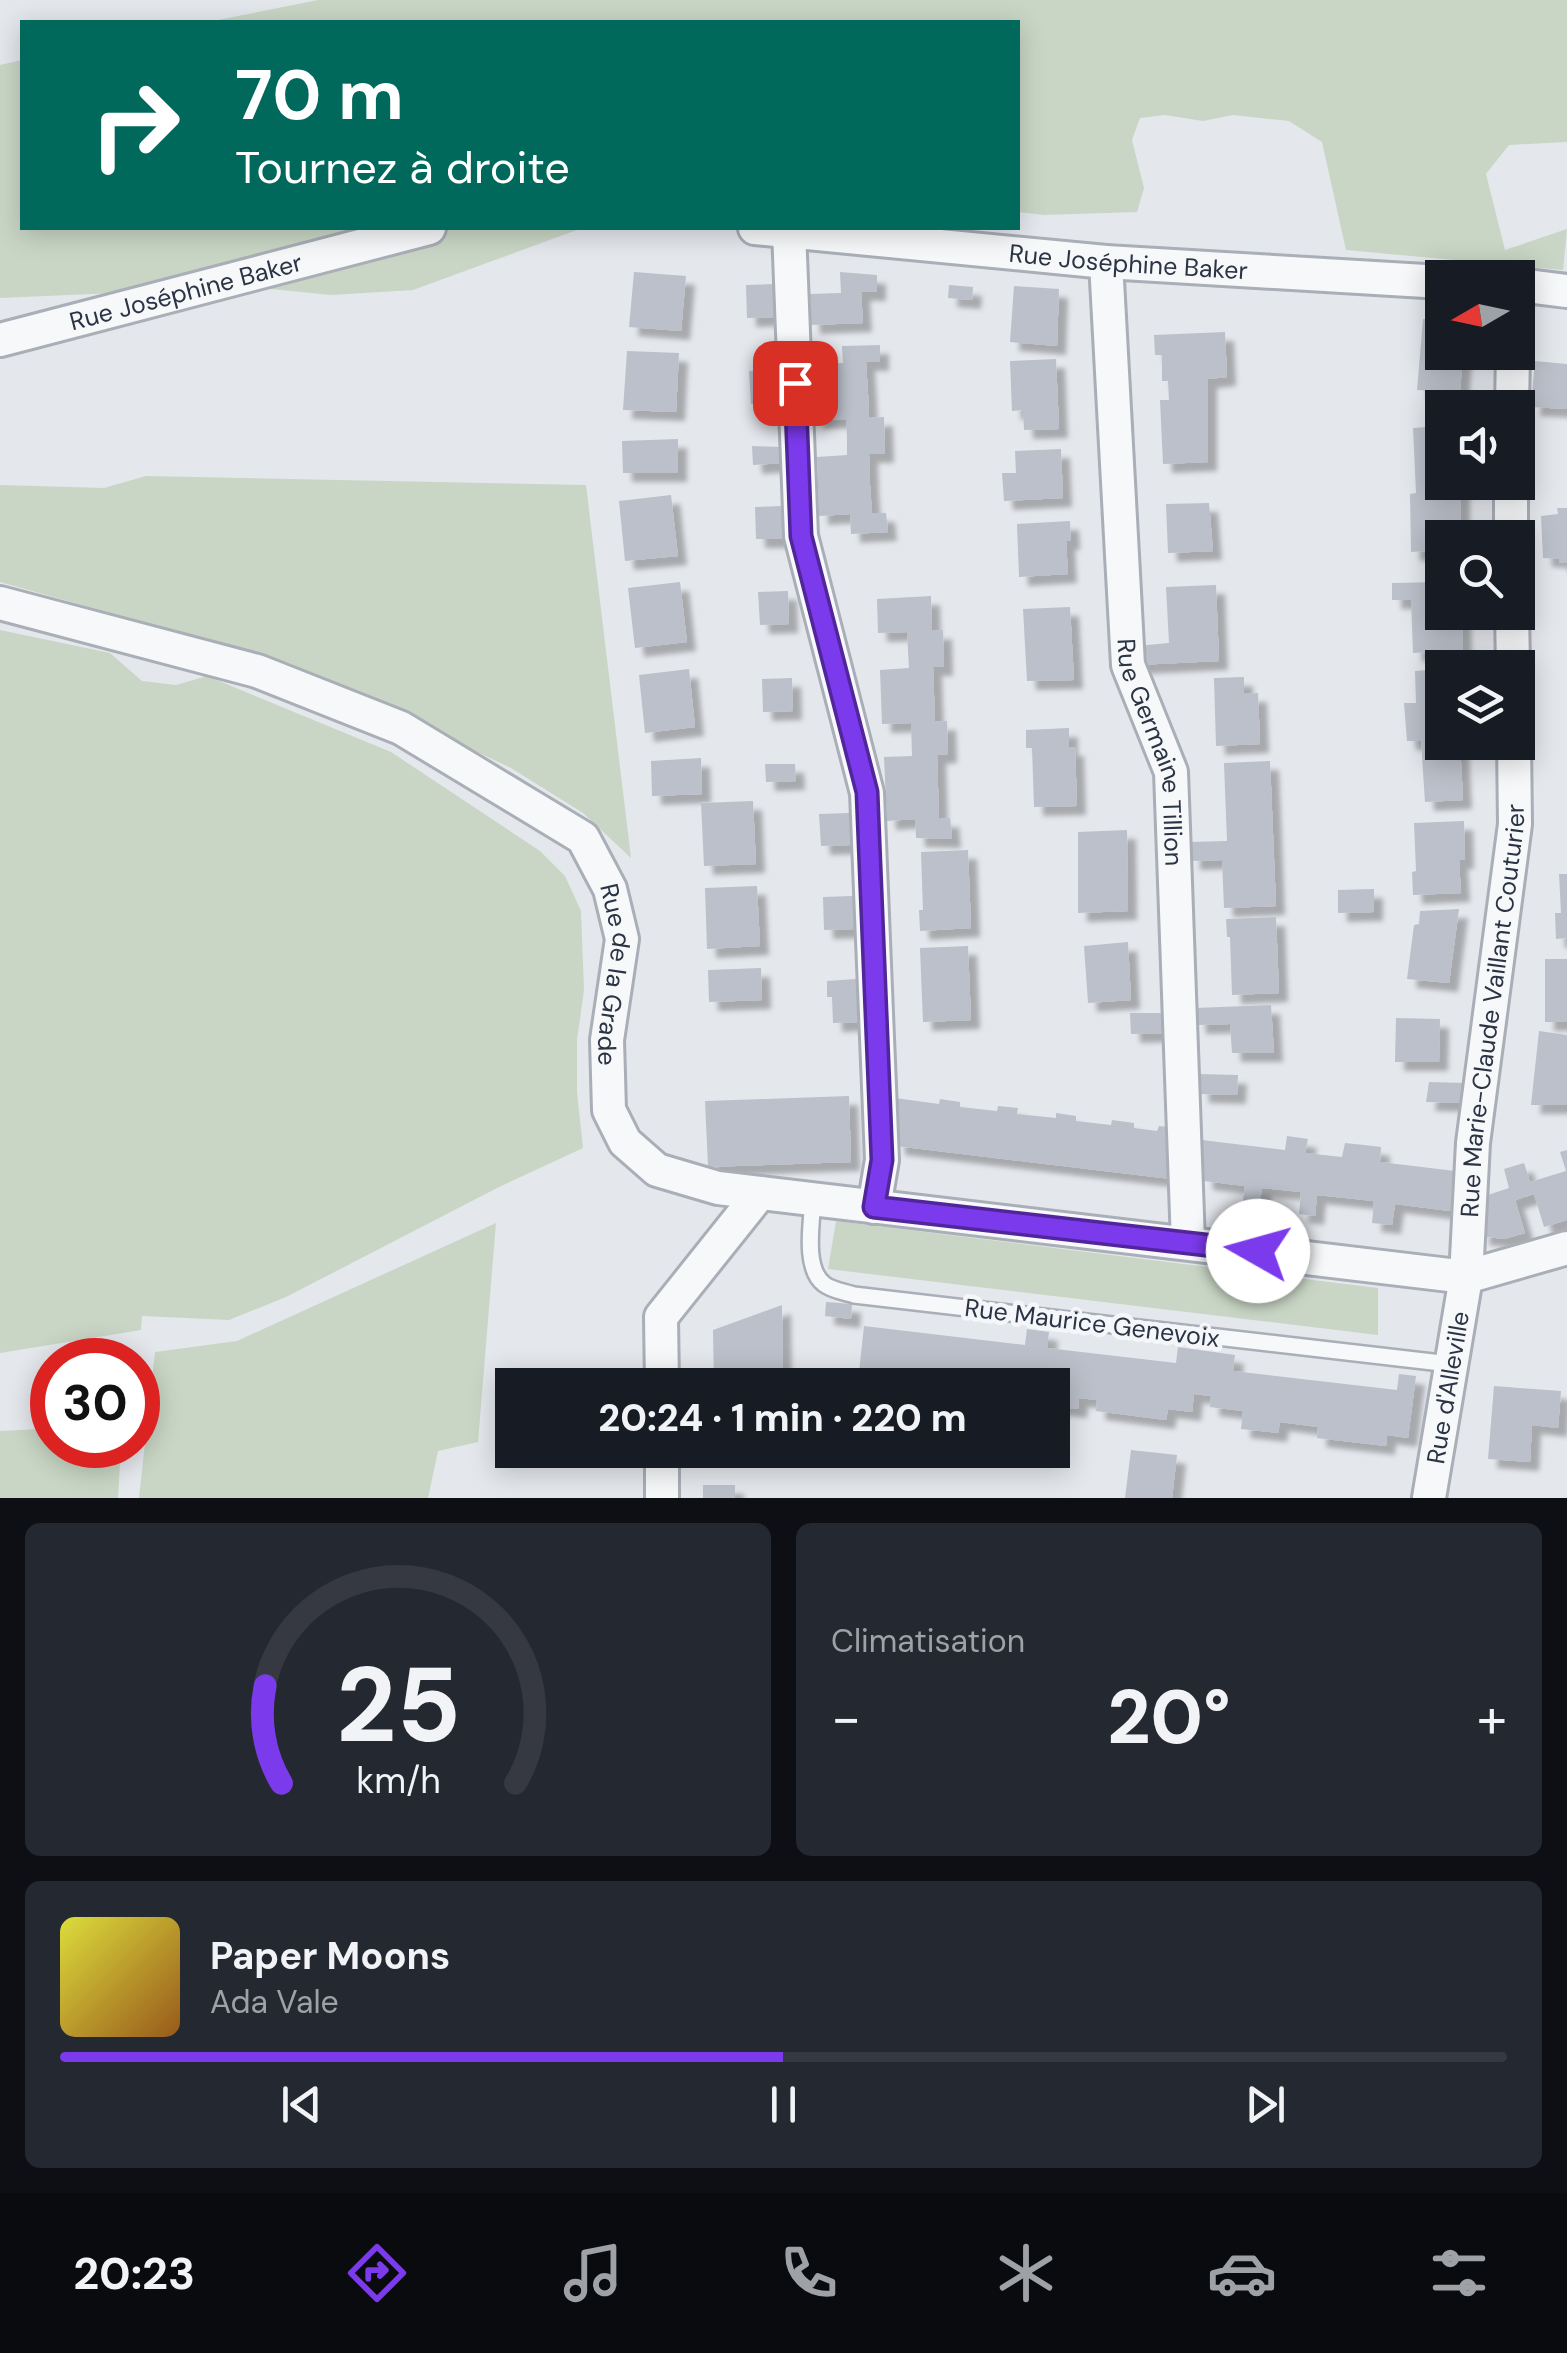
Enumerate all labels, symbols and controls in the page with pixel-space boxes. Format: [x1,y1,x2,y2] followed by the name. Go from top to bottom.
[235,50,404,141] text: 70 m
[70,60,200,190] icon: right
[235,138,570,197] text: Tournez à droite
[1008,236,1249,287] street label: Rue Joséphine Baker
[66,245,306,338] street label: Rue Joséphine Baker
[1425,260,1535,370] north arrow
[1425,260,1535,760] map controls
[753,341,838,426] pin
[768,356,823,411] icon: arrive
[1425,390,1535,500] button: sound
[1425,520,1535,630] button: search
[1110,638,1191,867] street label: Rue Germaine Tillion
[1425,650,1535,760] button: layers
[1453,804,1532,1218] street label: Rue Marie-Claude Vaillant Couturier
[590,880,639,1066] street label: Rue de la Grade
[1206,1199,1310,1303] position arrow
[963,1291,1221,1355] street label: Rue Maurice Genevoix
[1418,1309,1476,1466] street label: Rue d'Alleville
[30,1338,160,1468] speed limit sign: 30
[598,1393,967,1443] text: 20:24 · 1 min · 220 m
[831,1620,1025,1662] text: Climatisation
[336,1638,460,1773] text: 25
[1107,1669,1231,1766] text: 20°
[831,1682,861,1754] text: −
[1477,1682,1507,1754] text: +
[356,1758,440,1804] text: km/h
[210,1931,450,1981] text: Paper Moons
[210,1981,339,2023] text: Ada Vale
[274,2077,329,2132] icon: previous
[756,2077,811,2132] icon: pause
[1238,2077,1293,2132] icon: next
[342,2238,412,2308] icon: directions
[558,2238,628,2308] icon: music
[774,2238,844,2308] icon: phone
[991,2238,1061,2308] icon: climate
[1207,2238,1277,2308] icon: car
[1424,2238,1494,2308] icon: filters
[73,2244,195,2303] text: 20:23

